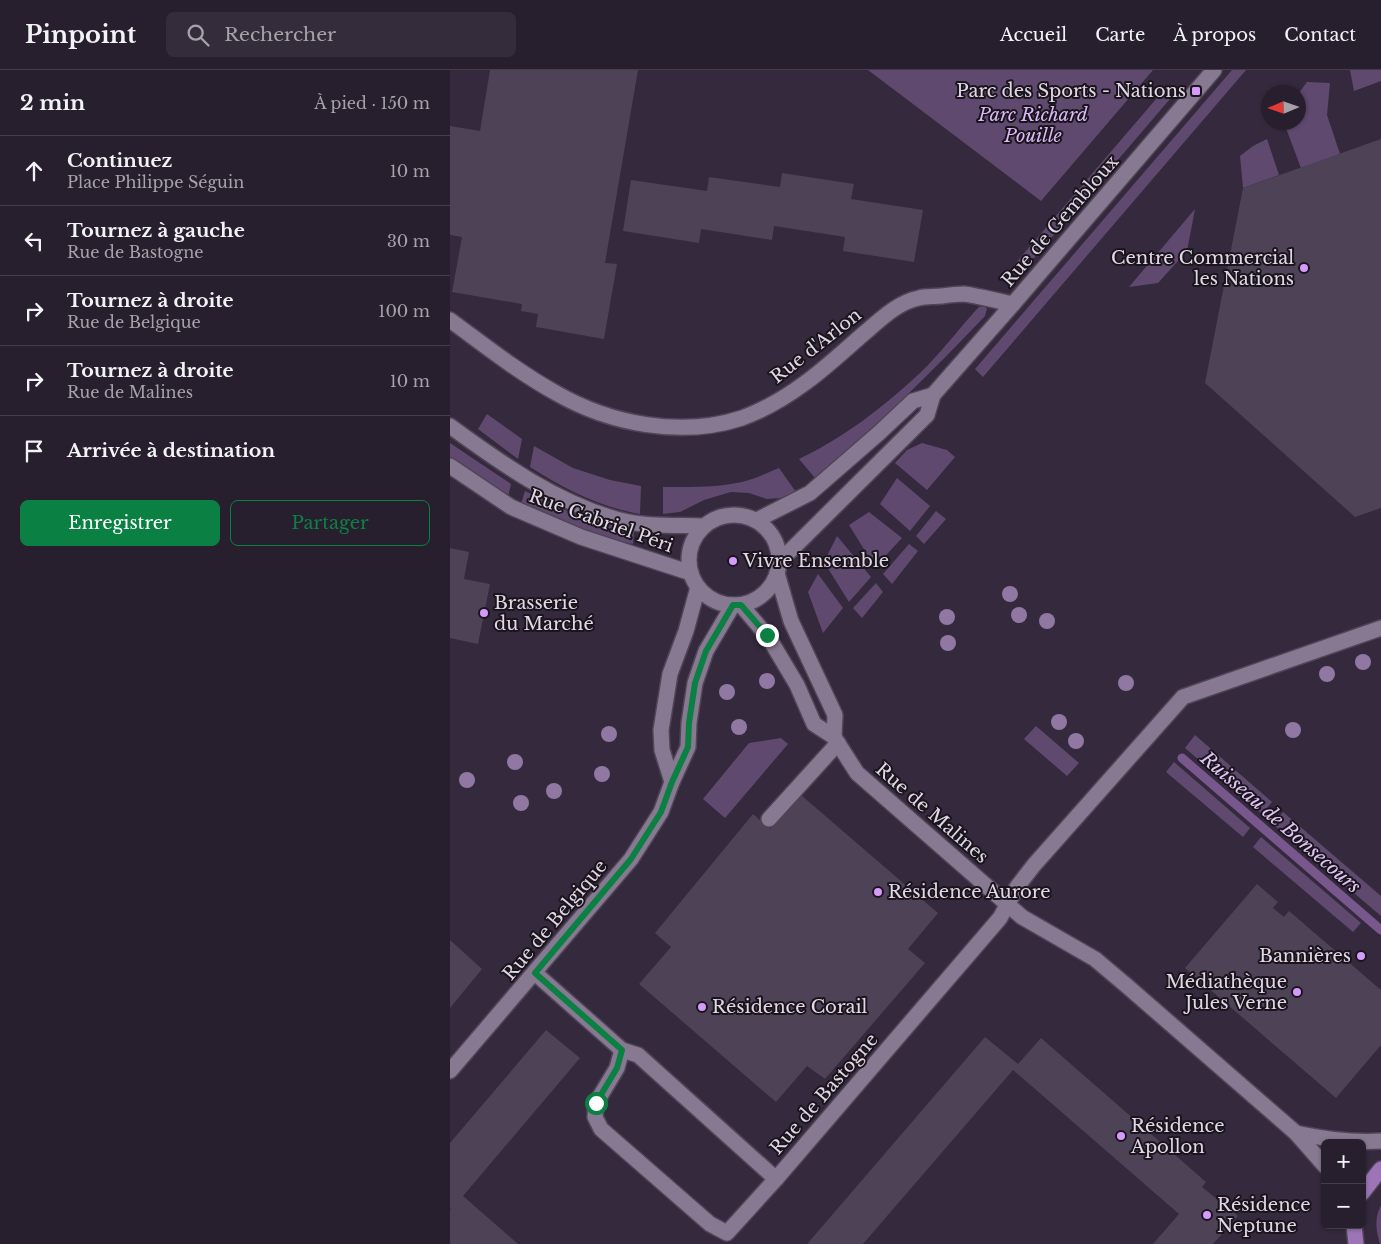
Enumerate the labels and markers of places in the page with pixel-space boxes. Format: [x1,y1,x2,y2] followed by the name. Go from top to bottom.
[956,80,1186,102] place label: Parc des Sports - Nations
[1190,85,1202,97] marker: Parc des Sports - Nations
[1111,247,1294,290] place label: Centre Commercial les Nations
[1298,262,1310,274] marker: Centre Commercial les Nations
[742,550,889,572] place label: Vivre Ensemble
[727,555,739,567] marker: Vivre Ensemble
[494,592,594,635] place label: Brasserie du Marché
[478,607,490,619] marker: Brasserie du Marché
[888,881,1051,903] place label: Résidence Aurore
[872,886,884,898] marker: Résidence Aurore
[1259,945,1351,967] place label: Bannières
[1355,950,1367,962] marker: Bannières
[1166,971,1287,1014] place label: Médiathèque Jules Verne
[1291,986,1303,998] marker: Médiathèque Jules Verne
[712,996,868,1018] place label: Résidence Corail
[696,1001,708,1013] marker: Résidence Corail
[1130,1115,1225,1158] place label: Résidence Apollon
[1115,1130,1127,1142] marker: Résidence Apollon
[1217,1194,1311,1237] place label: Résidence Neptune
[1201,1209,1213,1221] marker: Résidence Neptune

